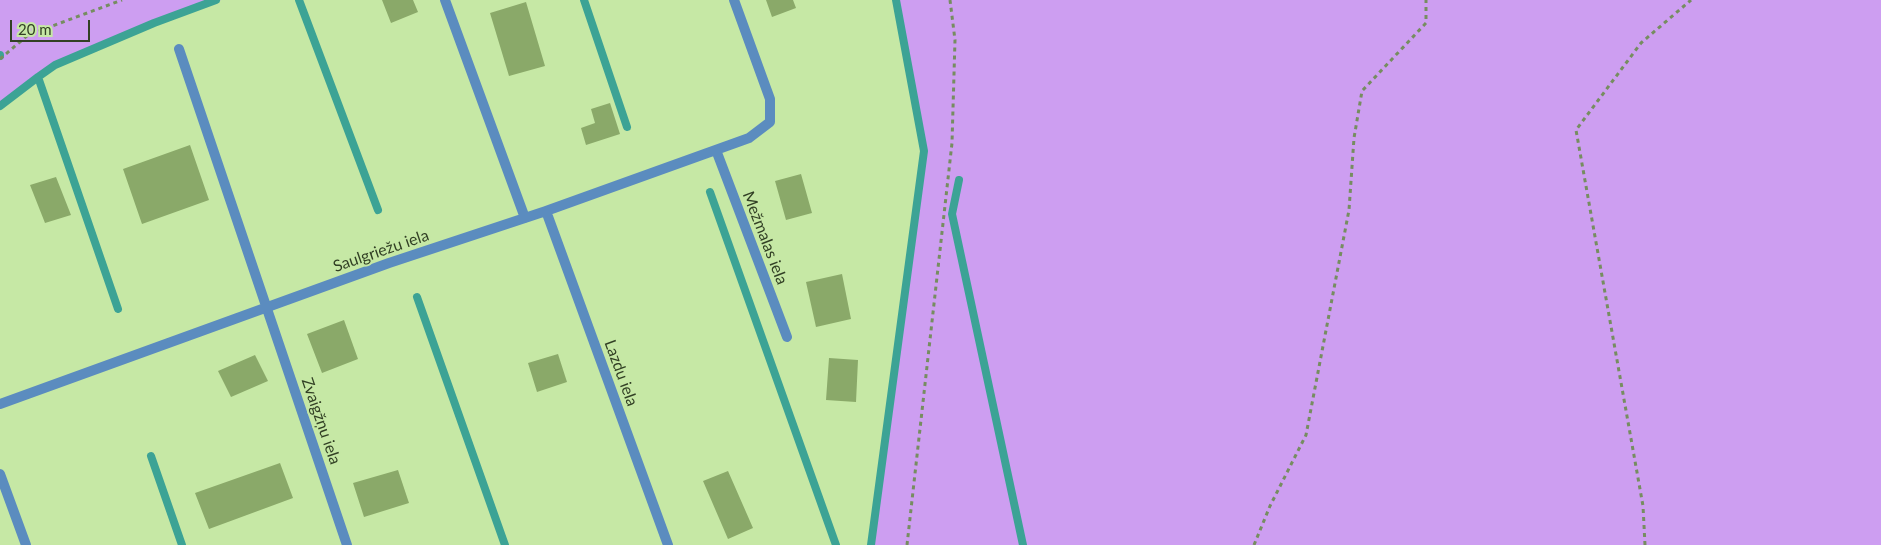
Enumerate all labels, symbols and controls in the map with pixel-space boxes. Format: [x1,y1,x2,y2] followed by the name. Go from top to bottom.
[12,10,92,42] scale bar
[18,20,52,38] text: 20 m
[738,189,792,287] street label: Mežmalas iela
[331,226,431,276] street label: Saulgriežu iela
[600,337,642,409] street label: Lazdu iela
[297,375,345,467] street label: Zvaigžņu iela

